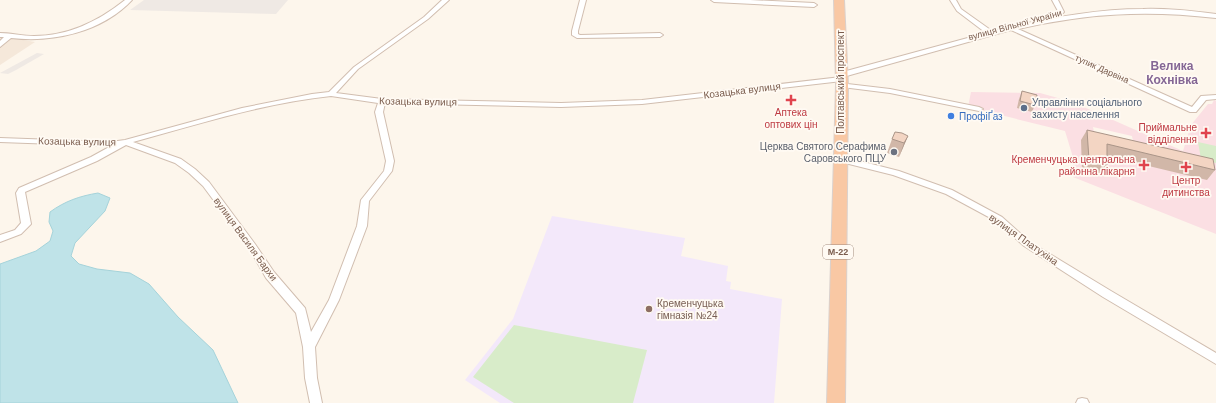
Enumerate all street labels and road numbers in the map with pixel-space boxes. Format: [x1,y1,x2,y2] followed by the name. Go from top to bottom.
[967,8,1063,42] street label: вулиця Вільної України
[835,30,846,134] street label: Полтавський проспект
[1074,53,1130,85] street label: тупик Дарвіна
[703,80,781,101] street label: Козацька вулиця
[379,95,457,108] street label: Козацька вулиця
[38,135,116,148] street label: Козацька вулиця
[212,196,280,283] street label: вулиця Василя Бархи
[987,212,1061,268] street label: вулиця Платухіна
[823,245,853,259] road number: М-22

